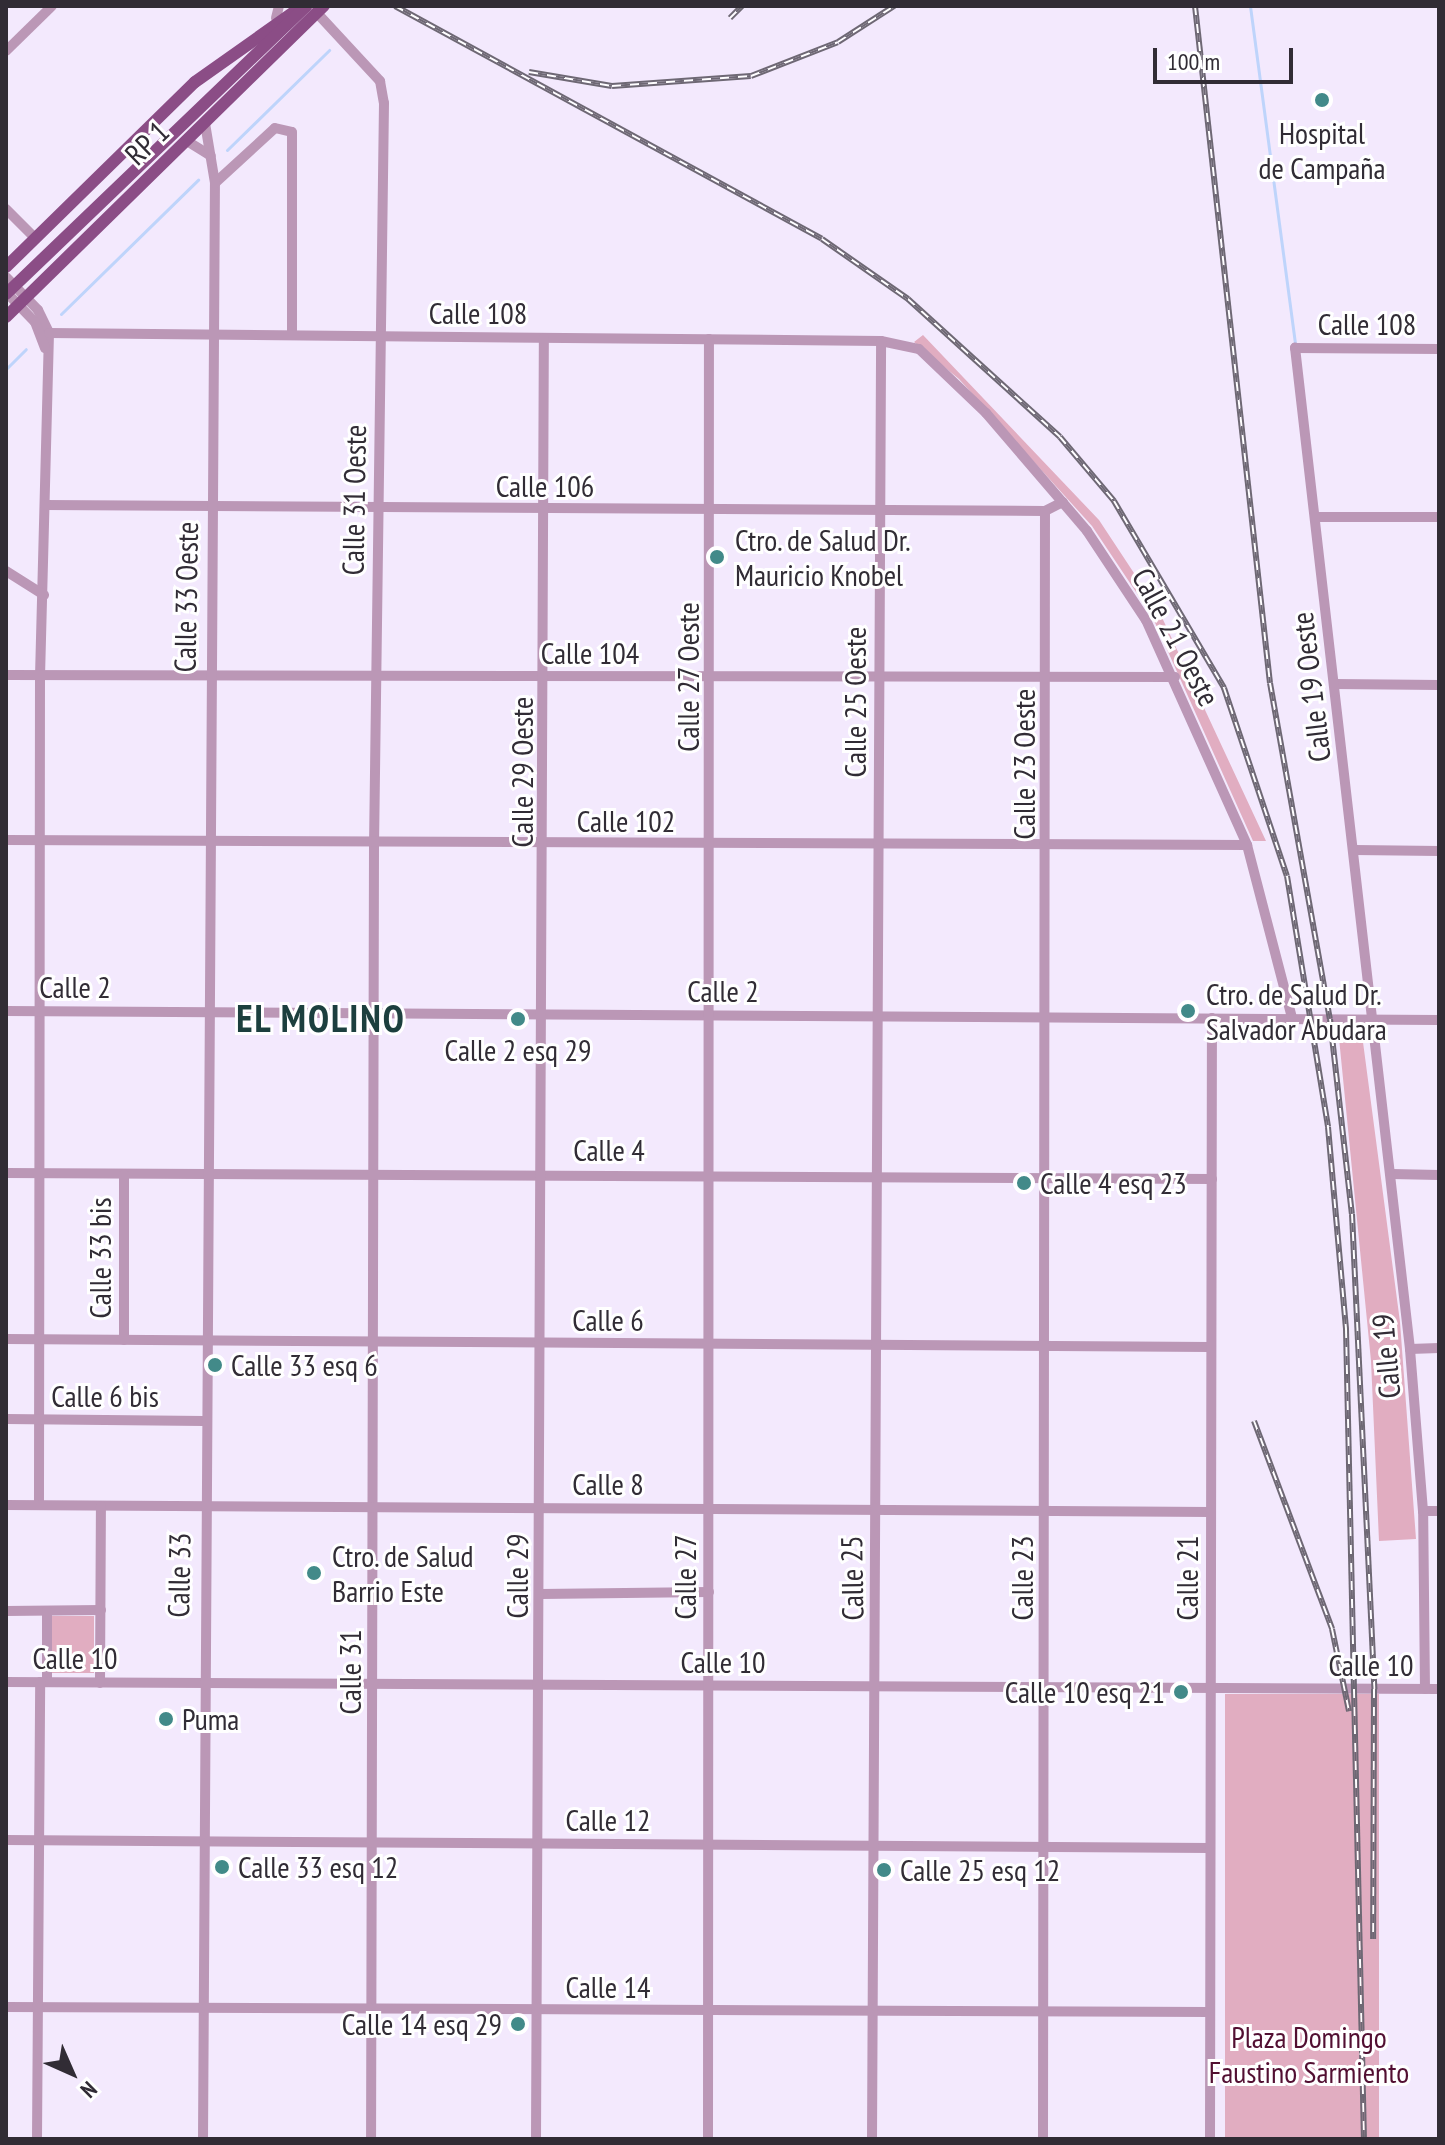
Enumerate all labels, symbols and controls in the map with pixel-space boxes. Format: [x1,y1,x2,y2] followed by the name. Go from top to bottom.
[1157,32,1297,82] scale bar
[1167,46,1220,77] text: 100 m
[1311,89,1333,111] marker: Hospital de Campaña
[117,113,177,173] street label: RP 1
[1259,115,1385,186] place label: Hospital de Campaña
[429,295,527,331] street label: Calle 108
[1318,306,1416,342] street label: Calle 108
[335,424,373,576] street label: Calle 31 Oeste
[496,468,594,504] street label: Calle 106
[167,521,205,673] street label: Calle 33 Oeste
[735,522,913,592] place label: Ctro. de Salud Dr. Mauricio Knobel
[706,546,728,568] marker: Ctro. de Salud Dr. Mauricio Knobel
[1125,562,1227,712] street label: Calle 21 Oeste
[670,602,706,752] street label: Calle 27 Oeste
[1284,610,1338,764] street label: Calle 19 Oeste
[837,627,873,777] street label: Calle 25 Oeste
[541,635,639,671] street label: Calle 104
[1006,689,1042,839] street label: Calle 23 Oeste
[504,697,540,847] street label: Calle 29 Oeste
[577,803,675,839] street label: Calle 102
[39,969,111,1005] street label: Calle 2
[687,973,759,1009] street label: Calle 2
[1206,976,1387,1046] place label: Ctro. de Salud Dr. Salvador Abudara
[235,995,407,1041] district label: EL MOLINO
[1177,1000,1199,1022] marker: Ctro. de Salud Dr. Salvador Abudara
[509,1010,527,1028] marker: Calle 2 esq 29
[445,1032,591,1068] place label: Calle 2 esq 29
[573,1132,645,1168] street label: Calle 4
[1040,1165,1187,1201] place label: Calle 4 esq 23
[1015,1174,1033,1192] marker: Calle 4 esq 23
[82,1197,118,1319] street label: Calle 33 bis
[572,1302,644,1338] street label: Calle 6
[1364,1312,1408,1400] street label: Calle 19
[231,1347,378,1383] place label: Calle 33 esq 6
[206,1356,224,1374] marker: Calle 33 esq 6
[51,1378,159,1414] street label: Calle 6 bis
[572,1466,644,1502] street label: Calle 8
[160,1532,198,1618] street label: Calle 33
[499,1533,535,1619] street label: Calle 29
[667,1534,703,1620] street label: Calle 27
[833,1535,871,1621] street label: Calle 25
[1004,1535,1040,1621] street label: Calle 23
[1169,1535,1205,1621] street label: Calle 21
[332,1538,476,1608] place label: Ctro. de Salud Barrio Este
[303,1562,325,1584] marker: Ctro. de Salud Barrio Este
[332,1629,368,1715] street label: Calle 31
[32,1640,118,1676] street label: Calle 10
[680,1644,766,1680] street label: Calle 10
[1328,1647,1414,1683] street label: Calle 10
[1005,1674,1165,1710] place label: Calle 10 esq 21
[1172,1683,1190,1701] marker: Calle 10 esq 21
[182,1701,239,1737] place label: Puma
[157,1710,175,1728] marker: Puma
[565,1802,651,1838] street label: Calle 12
[238,1849,398,1885] place label: Calle 33 esq 12
[900,1852,1060,1888] place label: Calle 25 esq 12
[213,1858,231,1876] marker: Calle 33 esq 12
[875,1861,893,1879] marker: Calle 25 esq 12
[565,1969,651,2005] street label: Calle 14
[342,2006,502,2042] place label: Calle 14 esq 29
[509,2015,527,2033] marker: Calle 14 esq 29
[1209,2019,1409,2090] park label: Plaza Domingo Faustino Sarmiento
[32,2033,112,2113] north arrow
[75,2076,103,2104] text: N

